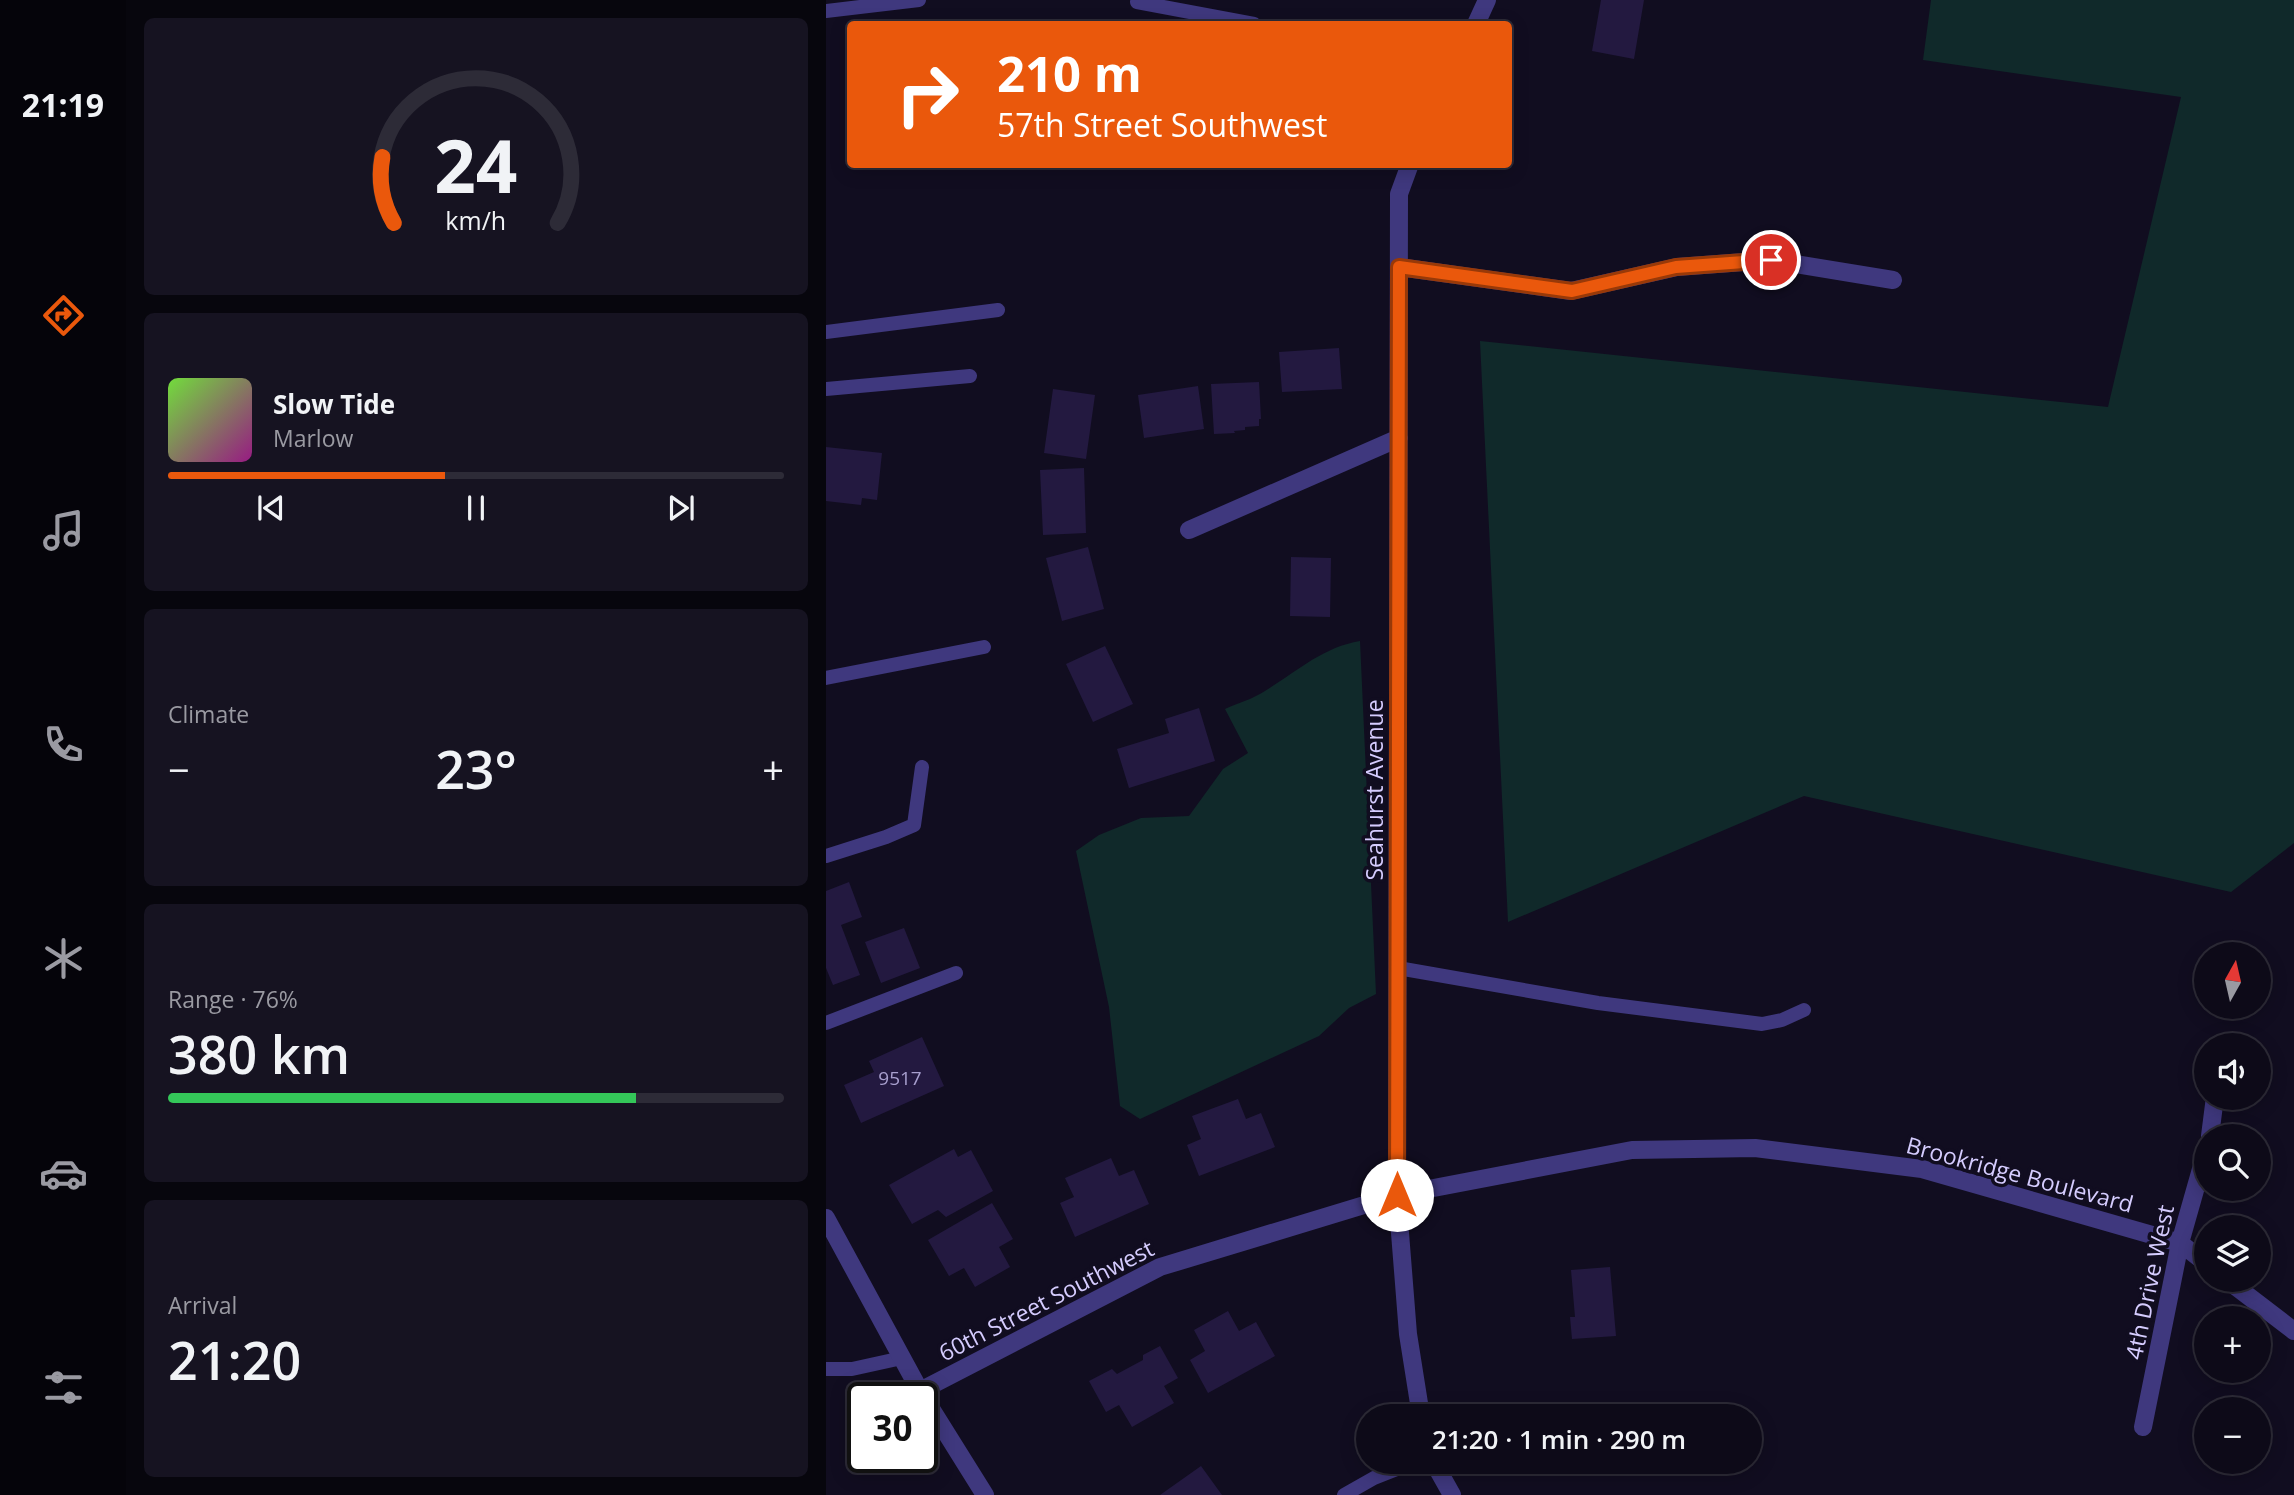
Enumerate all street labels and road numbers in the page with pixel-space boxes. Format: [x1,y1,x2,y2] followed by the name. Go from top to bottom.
[1358,699,1390,881] street label: Seahurst Avenue
[1903,1128,2137,1220] street label: Brookridge Boulevard
[2117,1202,2181,1362] street label: 4th Drive West
[933,1232,1159,1368] street label: 60th Street Southwest

